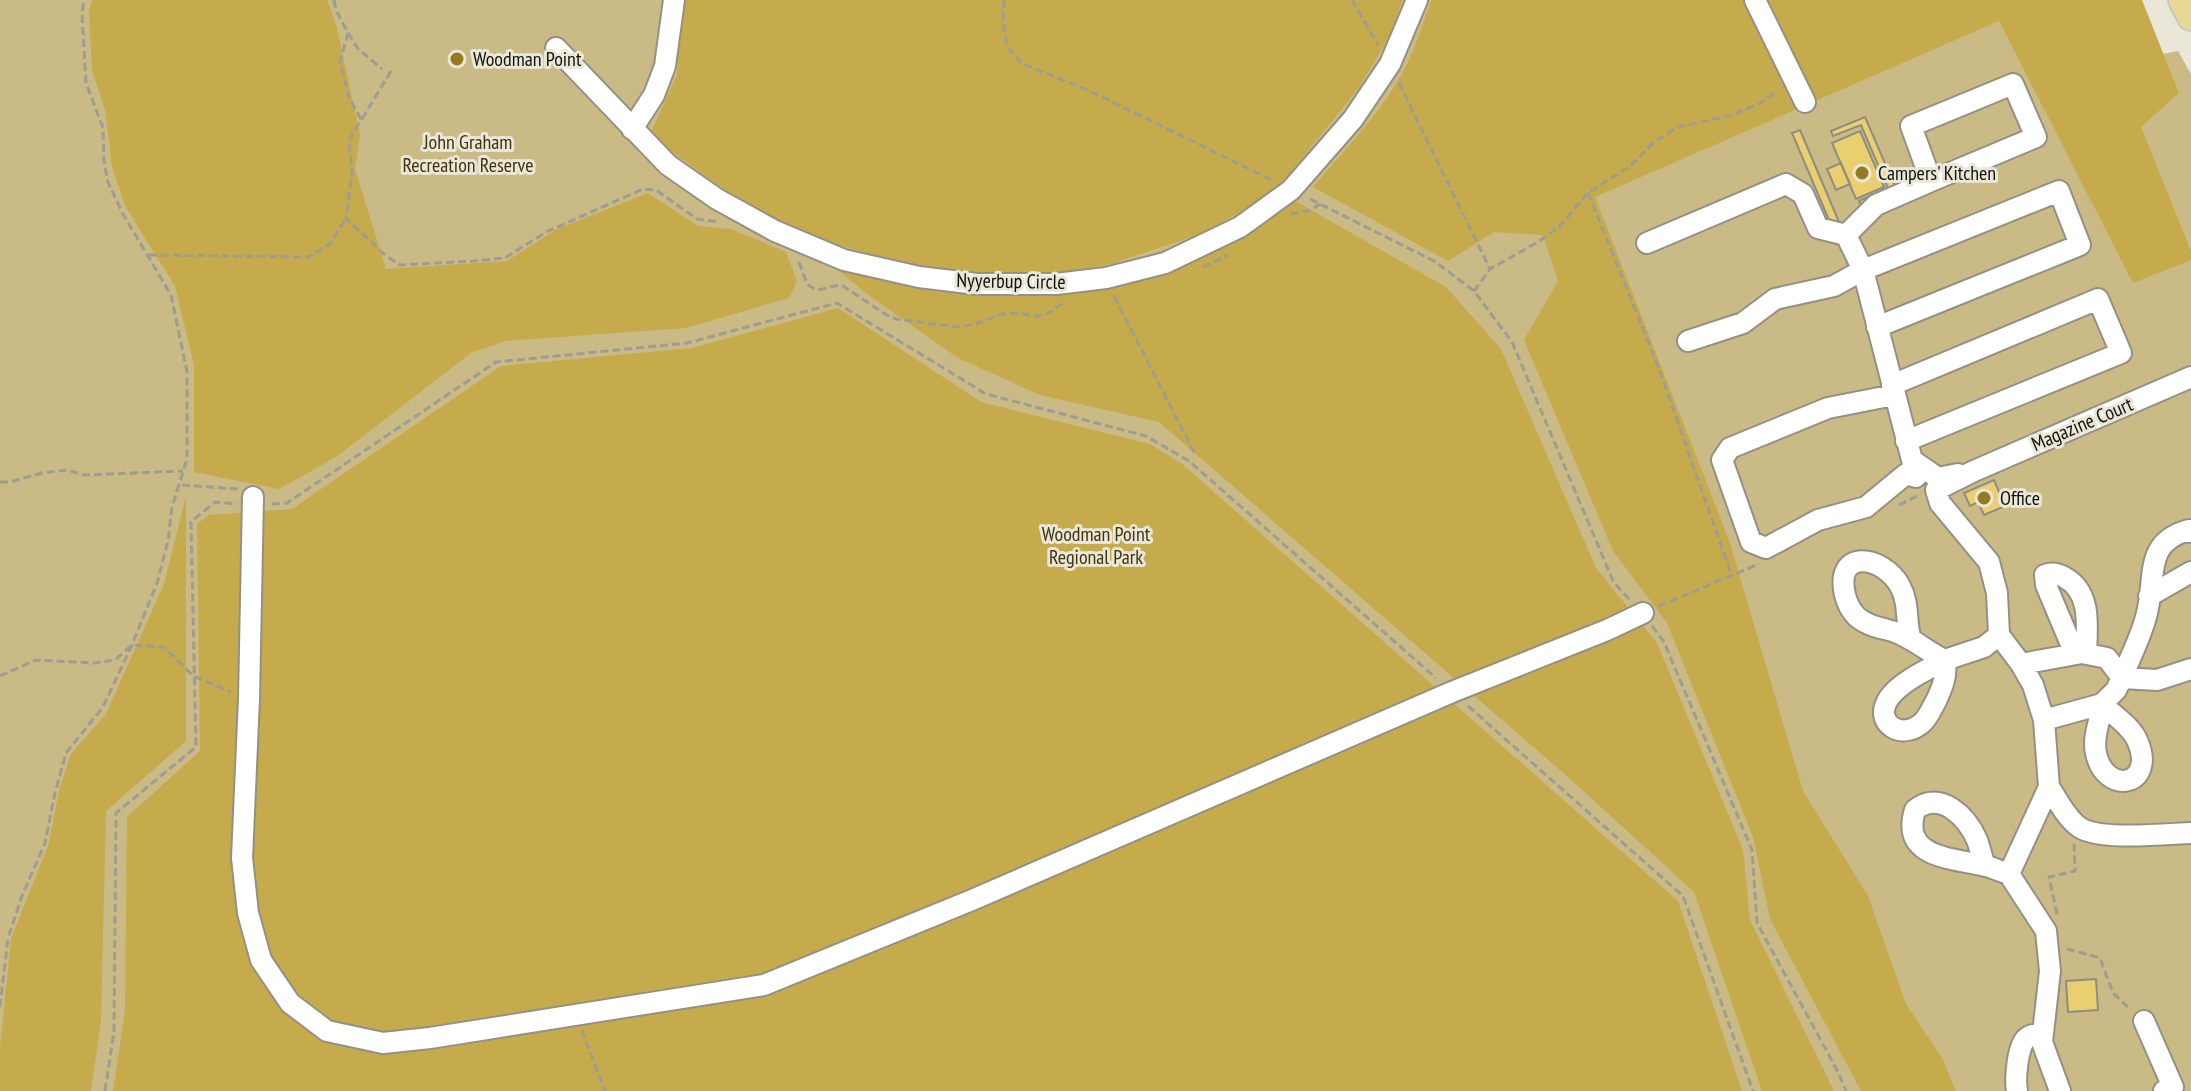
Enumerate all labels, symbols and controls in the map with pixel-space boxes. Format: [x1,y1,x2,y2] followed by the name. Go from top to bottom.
[473,46,582,72] place label: Woodman Point
[448,50,466,68] marker: Woodman Point
[403,129,533,178] park label: John Graham Recreation Reserve
[1878,160,1996,186] place label: Campers' Kitchen
[1853,164,1871,182] marker: Campers' Kitchen
[956,267,1066,295] street label: Nyyerbup Circle
[2027,391,2137,457] street label: Magazine Court
[2000,485,2040,511] place label: Office
[1975,489,1993,507] marker: Office
[1042,521,1151,570] park label: Woodman Point Regional Park

